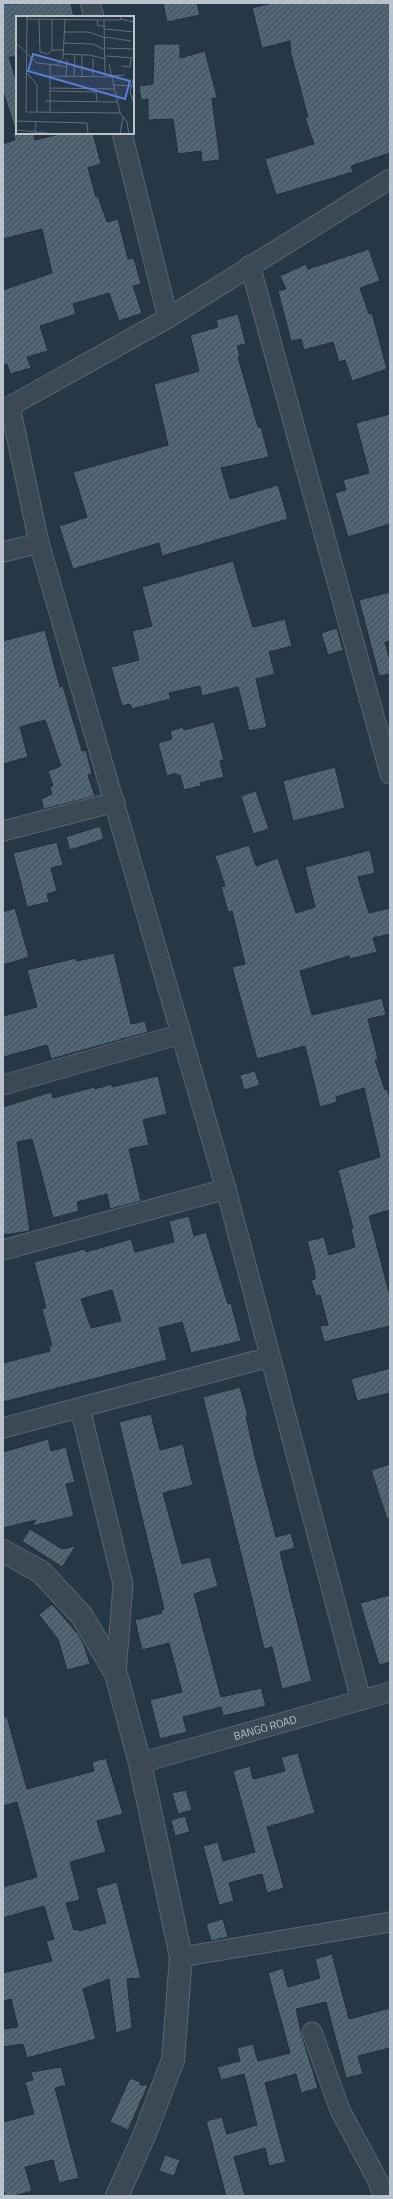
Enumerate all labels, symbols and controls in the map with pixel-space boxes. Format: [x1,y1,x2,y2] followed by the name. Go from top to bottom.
[16,16,134,134] inset map
[232,1711,298,1744] street label: BANGO ROAD

